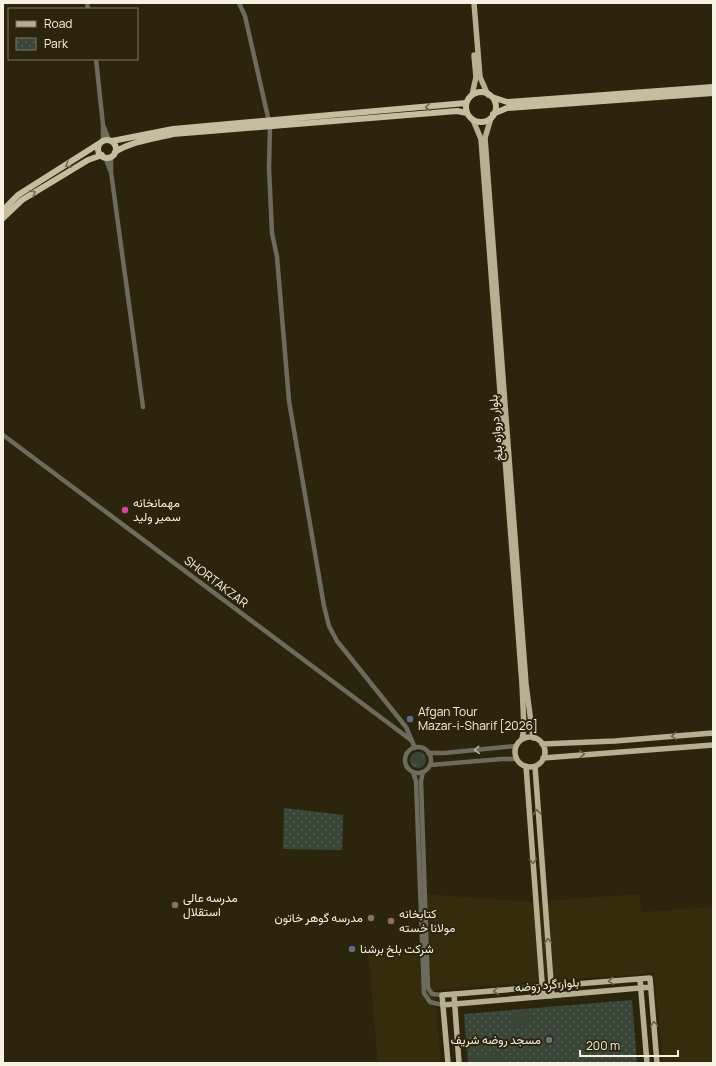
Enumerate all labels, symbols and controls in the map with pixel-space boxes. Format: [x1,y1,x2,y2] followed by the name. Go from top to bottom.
[8,8,138,60] legend
[44,15,72,32] text: Road
[44,35,69,52] text: Park
[425,103,431,112] one-way arrow
[65,160,72,167] one-way arrow
[29,191,36,198] one-way arrow
[484,394,508,462] street label: بلوار دروازه بلخ
[133,494,181,525] place label: مهمانخانه سمیر ولید
[120,505,130,515] marker: مهمانخانه سمیر ولید
[181,552,252,612] street label: SHORTAKZAR
[418,703,538,734] place label: Afgan Tour Mazar-i-Sharif [2026]
[405,714,415,724] marker: Afgan Tour Mazar-i-Sharif [2026]
[671,732,677,741] one-way arrow
[474,745,480,754] one-way arrow
[579,750,585,758] one-way arrow
[533,809,542,815] one-way arrow
[529,858,538,864] one-way arrow
[183,889,238,920] place label: مدرسه عالی استقلال
[170,900,180,910] marker: مدرسه عالی استقلال
[399,905,456,936] place label: کتابخانه مولانا خسته
[275,909,363,926] place label: مدرسه گوهر خاتون
[366,913,376,923] marker: مدرسه گوهر خاتون
[386,916,396,926] marker: کتابخانه مولانا خسته
[543,938,552,944] one-way arrow
[360,940,434,958] place label: شرکت بلخ برشنا
[347,944,357,954] marker: شرکت بلخ برشنا
[514,973,580,996] street label: بلوار گرد روضه
[608,977,614,986] one-way arrow
[493,986,499,995] one-way arrow
[649,1021,658,1027] one-way arrow
[451,1031,541,1048] place label: مسجد روضه شریف
[580,1032,678,1058] scale bar
[544,1035,554,1045] marker: مسجد روضه شریف
[586,1037,620,1054] text: 200 m

